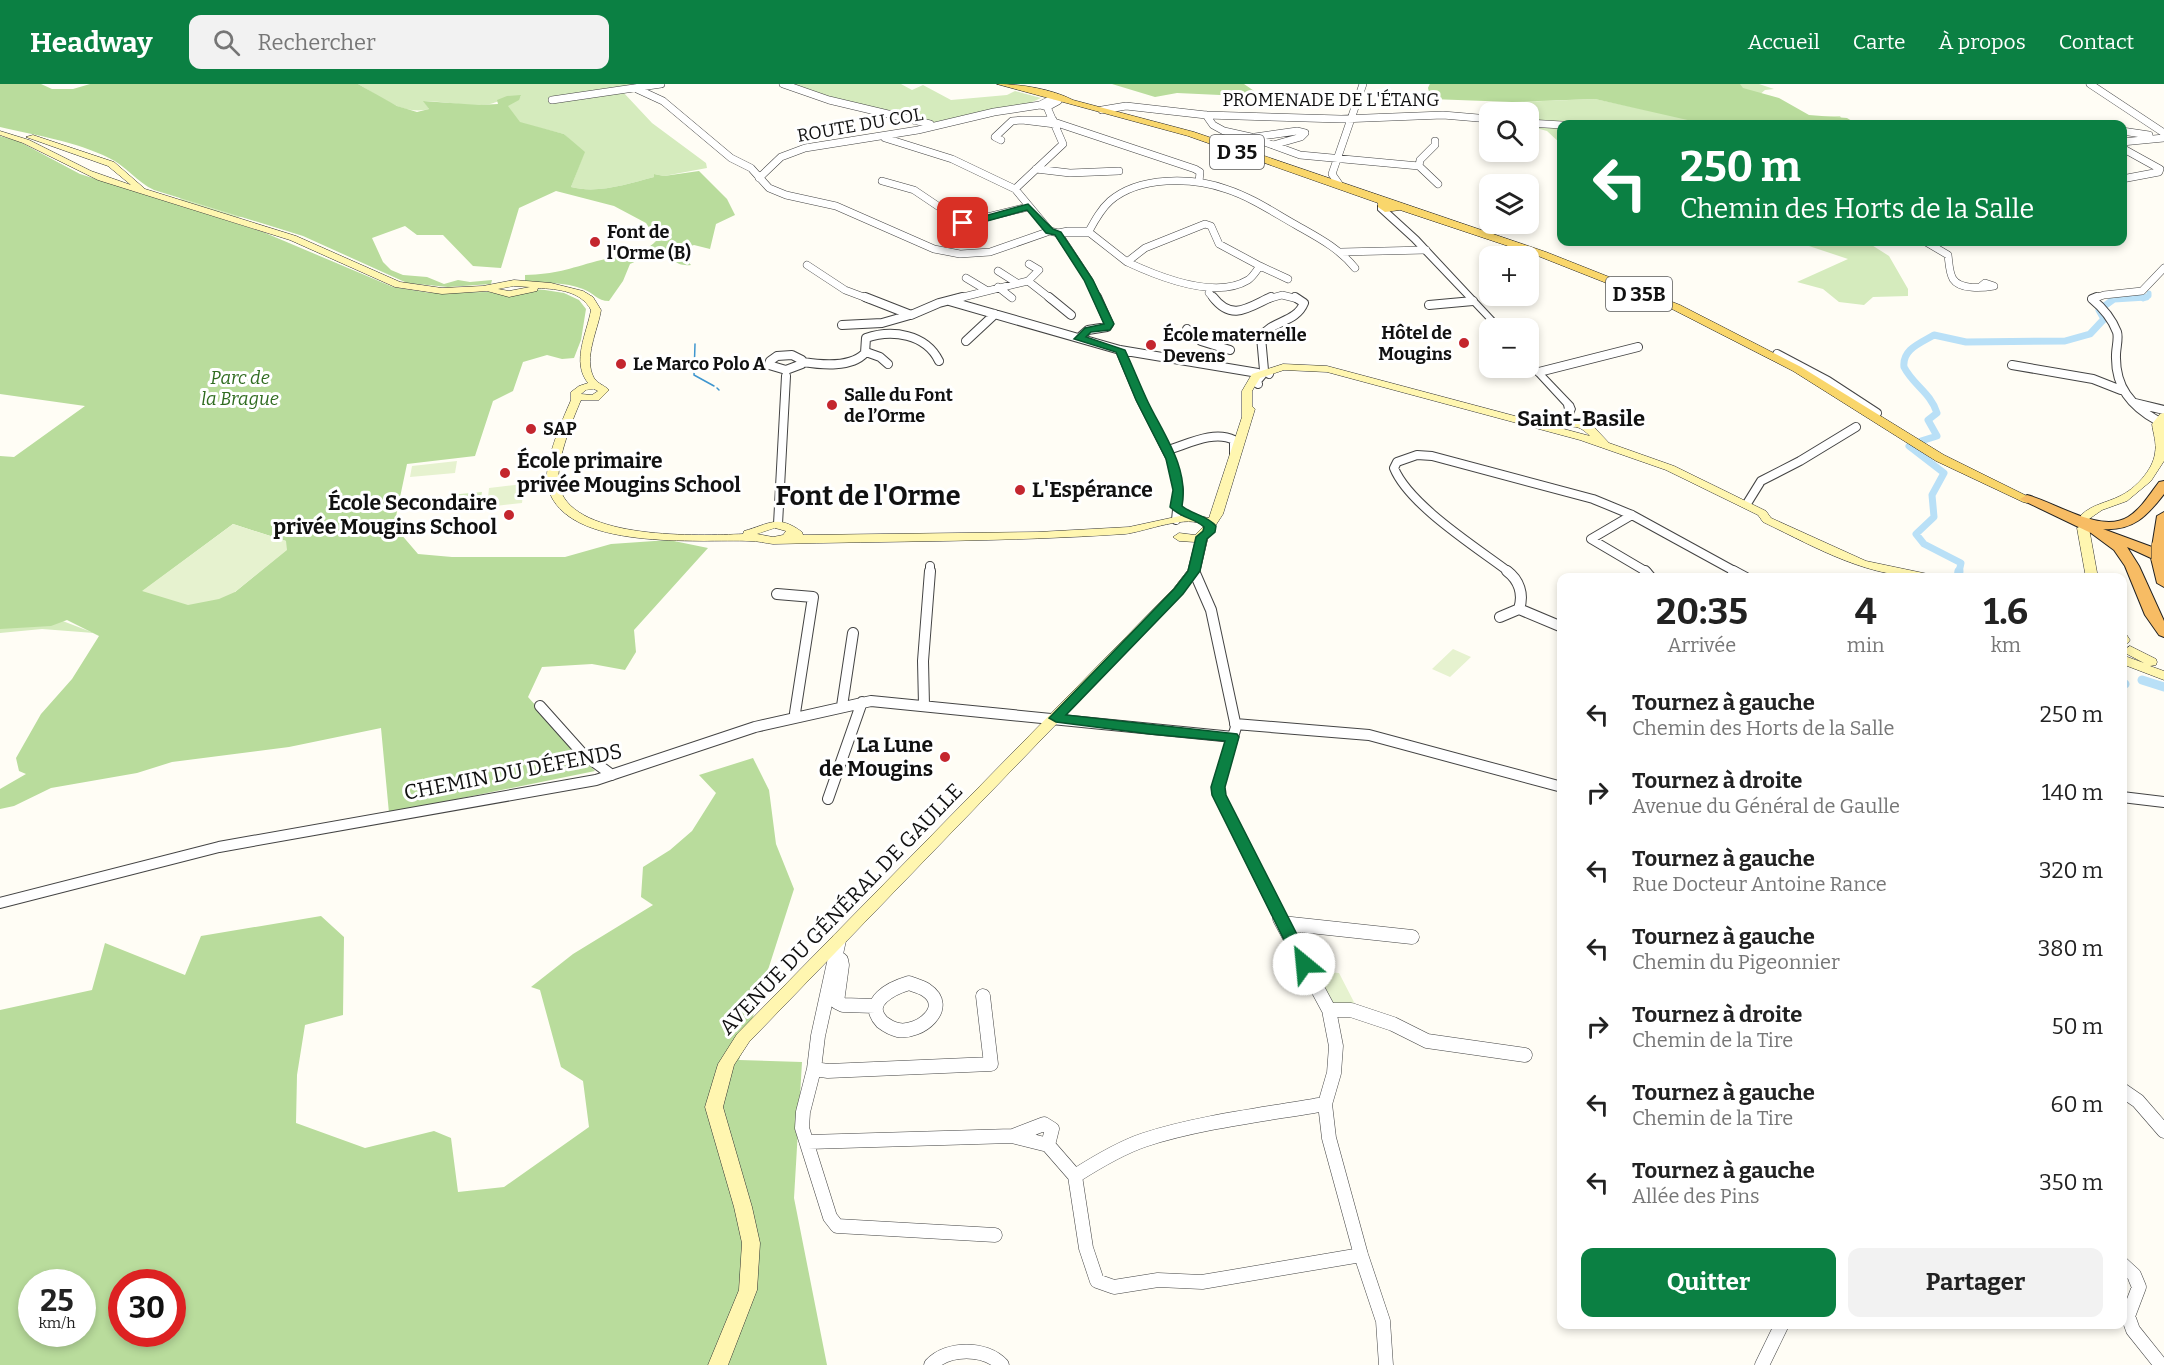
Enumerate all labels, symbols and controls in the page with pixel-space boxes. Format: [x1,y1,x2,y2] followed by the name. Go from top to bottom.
[189,15,609,69] search box
[30,26,153,59] text: Headway
[210,26,243,59] icon: search
[258,29,376,56] text: Rechercher
[1748,29,1820,55] text: Accueil
[1853,29,1906,55] text: Carte
[1939,29,2026,55] text: À propos
[2059,29,2134,55] text: Contact
[1222,88,1440,111] street label: PROMENADE DE L'ÉTANG
[1479,102,1539,378] map controls
[1479,102,1539,162] button: search
[795,103,925,147] street label: ROUTE DU COL
[1210,135,1264,169] road number: D 35
[1680,142,1801,192] text: 250 m
[1581,144,1659,222] icon: left
[1479,174,1539,234] button: layers
[1680,193,2034,225] text: Chemin des Horts de la Salle
[937,197,988,248] pin
[946,206,979,239] icon: arrive
[607,221,691,264] place label: Font de l'Orme (B)
[588,235,602,249] marker: Font de l'Orme (B)
[1479,246,1539,306] button: +
[1606,277,1672,311] road number: D 35B
[1479,318,1539,378] button: −
[1378,322,1452,365] place label: Hôtel de Mougins
[1163,323,1307,367] place label: École maternelle Devens
[1457,336,1471,350] marker: Hôtel de Mougins
[1144,338,1158,352] marker: École maternelle Devens
[633,353,766,375] place label: Le Marco Polo A
[614,357,628,371] marker: Le Marco Polo A
[201,367,279,410] park label: Parc de la Brague
[844,384,953,427] place label: Salle du Font de l’Orme
[825,398,839,412] marker: Salle du Font de l’Orme
[1517,405,1645,432] district label: Saint-Basile
[543,418,577,440] place label: SAP
[524,422,538,436] marker: SAP
[517,447,741,498] place label: École primaire privée Mougins School
[498,466,512,480] marker: École primaire privée Mougins School
[1032,477,1153,503] place label: L'Espérance
[775,480,961,512] district label: Font de l'Orme
[1013,483,1027,497] marker: L'Espérance
[273,489,497,540] place label: École Secondaire privée Mougins School
[502,508,516,522] marker: École Secondaire privée Mougins School
[1656,590,1748,634] text: 20:35
[1855,590,1877,634] text: 4
[1983,590,2028,634] text: 1.6
[1668,633,1736,657] text: Arrivée
[1847,633,1885,657] text: min
[1991,633,2021,657] text: km
[1632,689,1815,716] text: Tournez à gauche
[1581,698,1614,731] icon: left
[2040,701,2103,728] text: 250 m
[1632,716,1894,740] text: Chemin des Horts de la Salle
[819,732,933,782] place label: La Lune de Mougins
[402,738,624,806] street label: CHEMIN DU DÉFENDS
[938,750,952,764] marker: La Lune de Mougins
[1632,767,1802,794] text: Tournez à droite
[1581,776,1614,809] icon: right
[714,778,968,1040] street label: AVENUE DU GÉNÉRAL DE GAULLE
[2042,779,2103,806] text: 140 m
[1632,794,1900,818] text: Avenue du Général de Gaulle
[1632,845,1815,872] text: Tournez à gauche
[1581,854,1614,887] icon: left
[2039,857,2103,884] text: 320 m
[1632,872,1887,896] text: Rue Docteur Antoine Rance
[1632,923,1815,950] text: Tournez à gauche
[1272,932,1336,996] position arrow
[1581,932,1614,965] icon: left
[2038,935,2103,962] text: 380 m
[1632,950,1840,974] text: Chemin du Pigeonnier
[1632,1001,1802,1028] text: Tournez à droite
[1581,1010,1614,1043] icon: right
[2052,1013,2103,1040] text: 50 m
[1632,1028,1793,1052] text: Chemin de la Tire
[1632,1079,1815,1106] text: Tournez à gauche
[1581,1088,1614,1121] icon: left
[2051,1091,2103,1118] text: 60 m
[1632,1106,1793,1130] text: Chemin de la Tire
[1632,1157,1815,1184] text: Tournez à gauche
[1581,1166,1614,1199] icon: left
[2039,1169,2103,1196] text: 350 m
[1632,1184,1760,1208] text: Allée des Pins
[1581,1248,1836,1317] button: Quitter
[1848,1248,2103,1317] button: Partager
[108,1269,186,1347] speed limit sign: 30
[40,1283,74,1319] text: 25
[38,1314,76,1332] text: km/h

